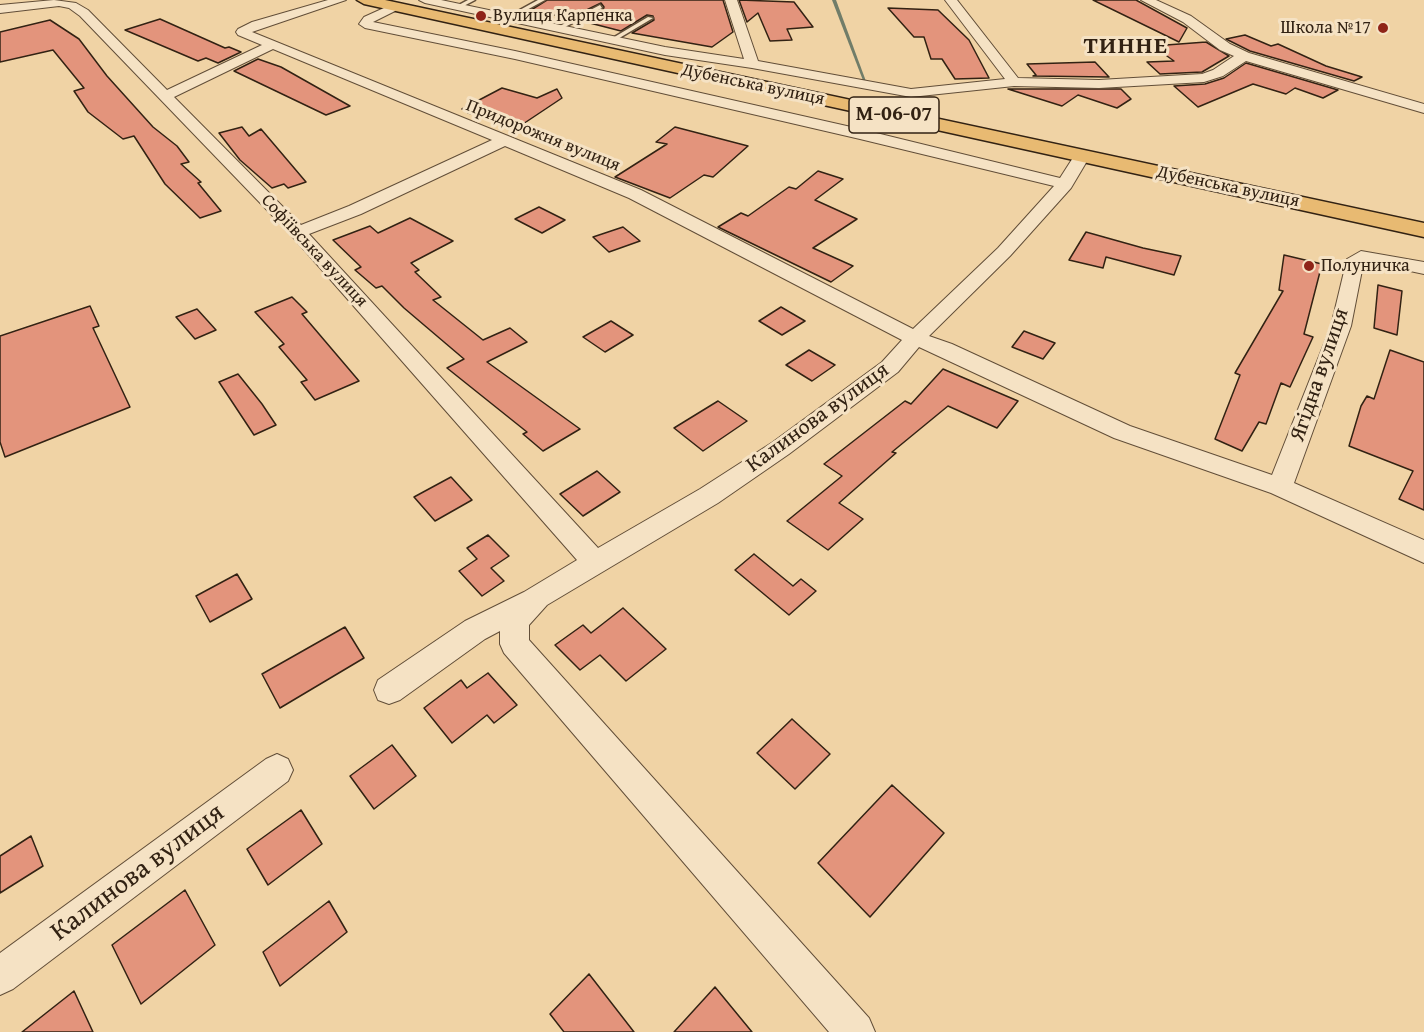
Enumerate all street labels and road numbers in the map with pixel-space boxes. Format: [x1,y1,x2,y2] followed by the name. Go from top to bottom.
[680,59,826,111] street label: Дубенська вулиця
[463,95,623,177] street label: Придорожня вулиця
[849,97,939,133] road number: М-06-07
[1155,161,1301,213] street label: Дубенська вулиця
[256,190,372,312] street label: Софіївська вулиця
[1285,305,1355,445] street label: Ягідна вулиця
[741,357,895,479] street label: Калинова вулиця
[45,797,231,949] street label: Калинова вулиця

